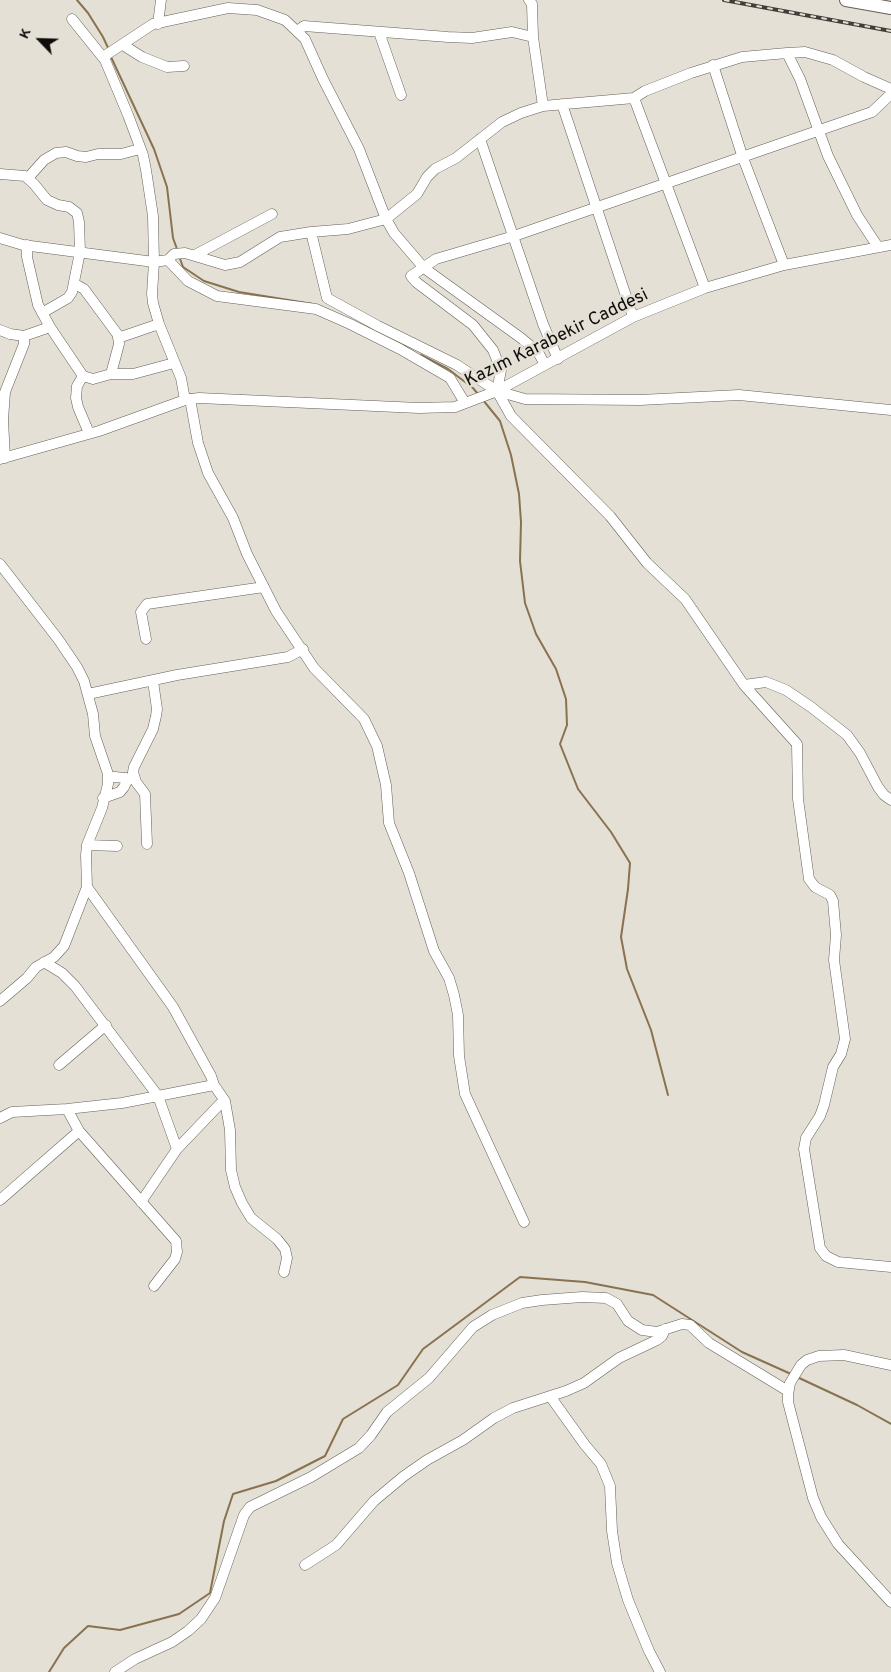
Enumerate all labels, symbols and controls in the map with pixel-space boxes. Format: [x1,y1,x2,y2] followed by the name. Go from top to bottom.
[15,15,65,65] north arrow
[16,26,36,42] text: K
[462,285,652,393] street label: Kazım Karabekir Caddesi

